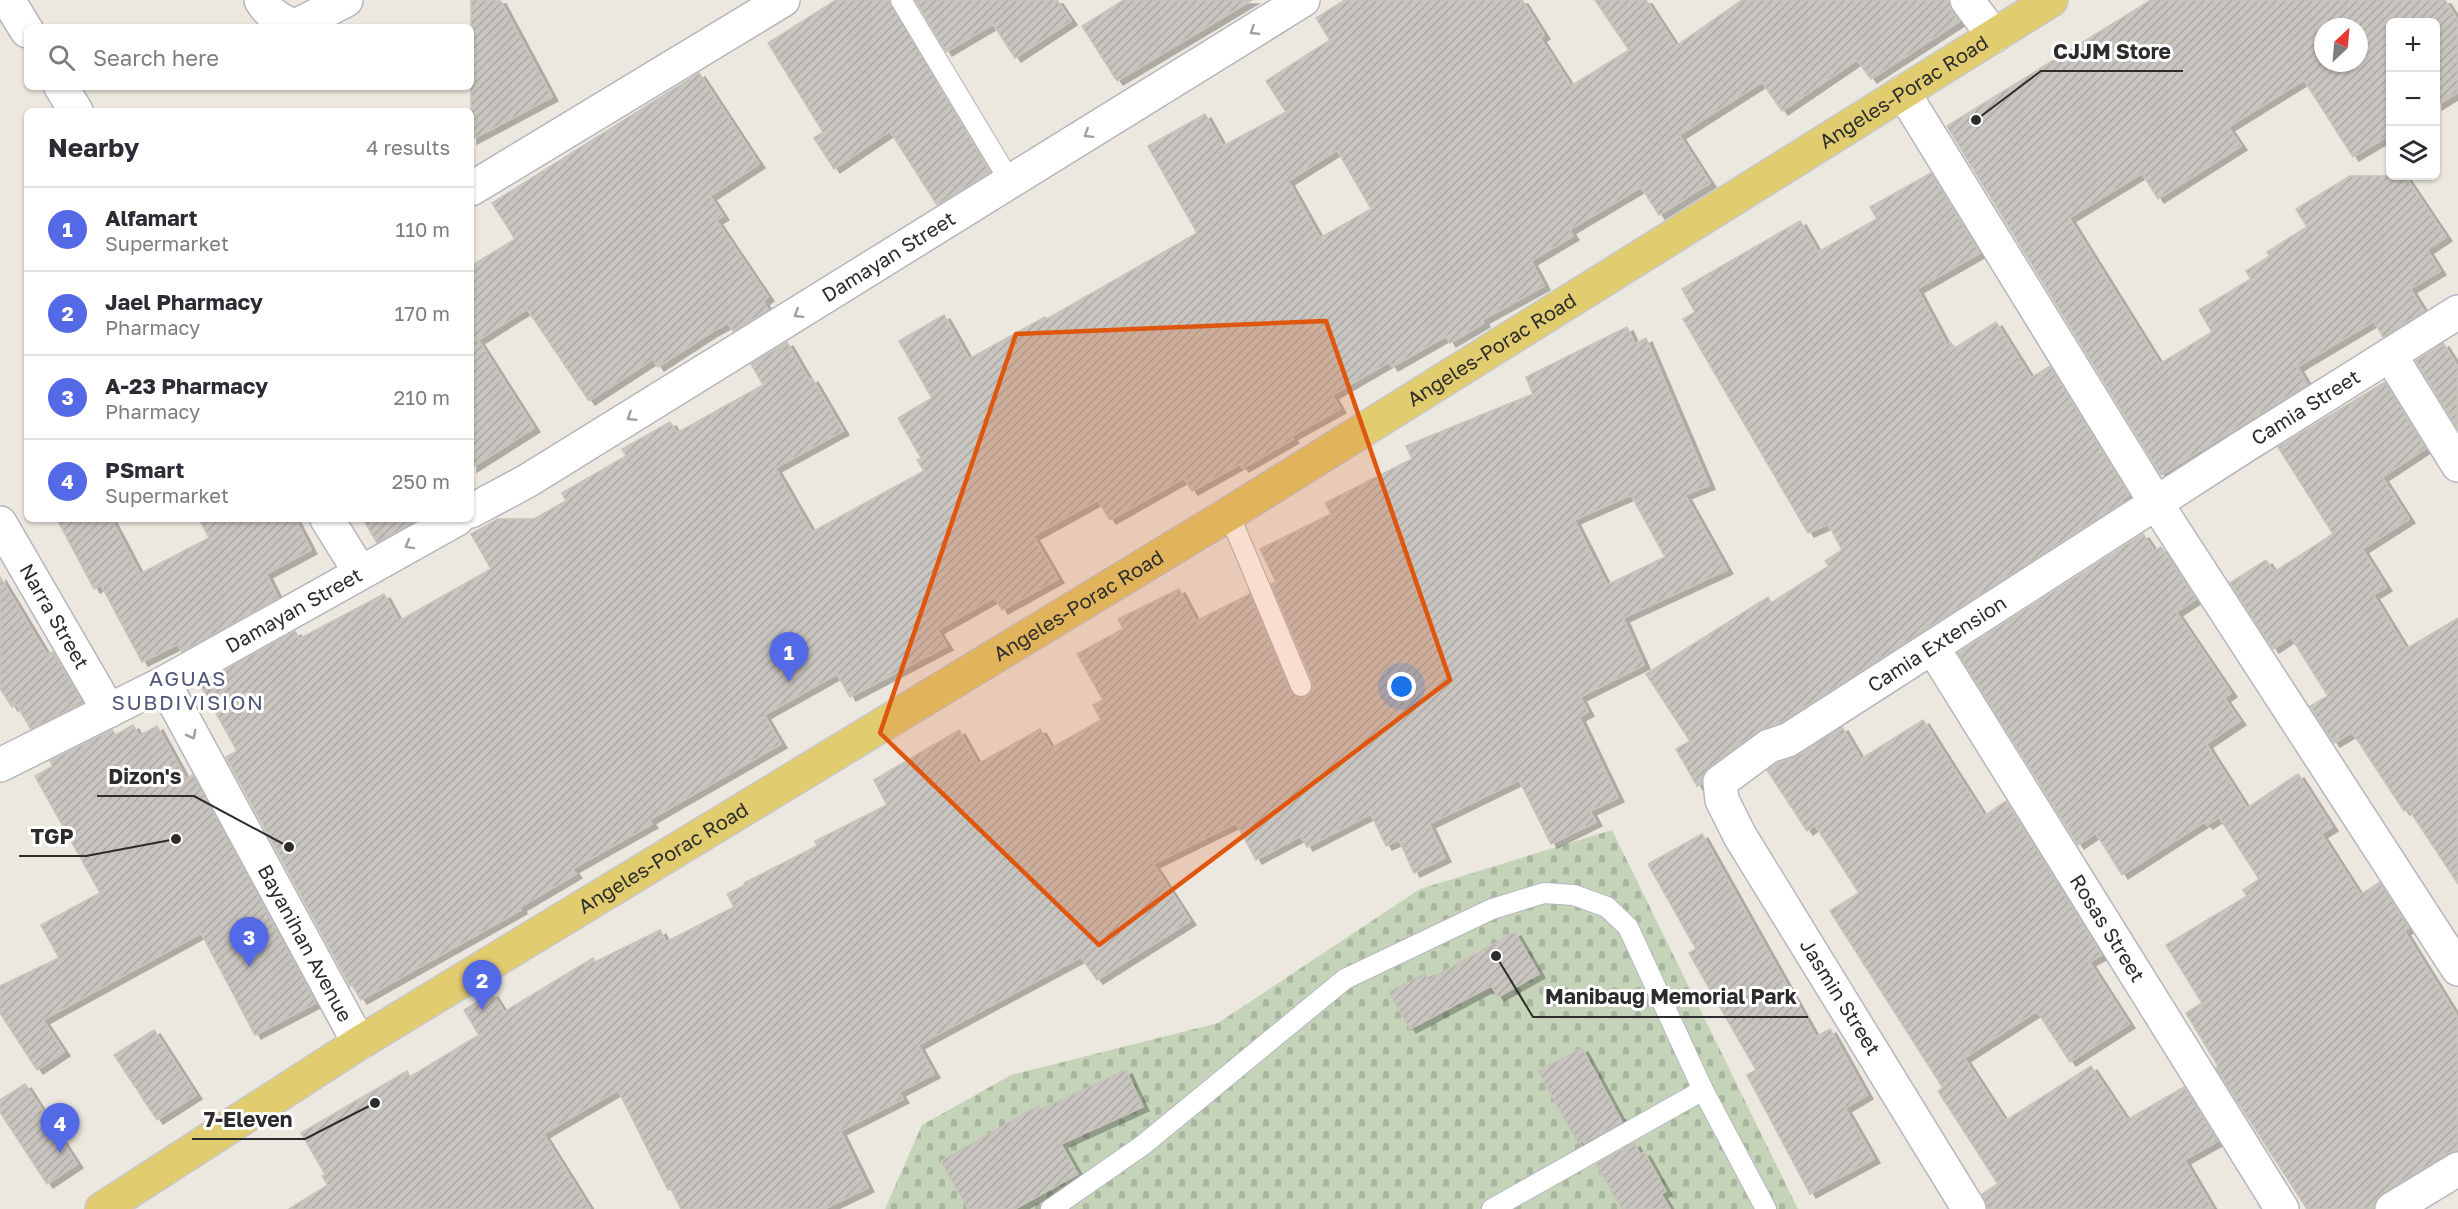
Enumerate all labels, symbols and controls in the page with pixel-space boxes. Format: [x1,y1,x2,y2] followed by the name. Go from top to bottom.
[2314,18,2368,72] north arrow
[2386,18,2440,180] map controls
[2386,18,2440,72] button: +
[24,24,474,90] search box
[1250,24,1261,35] one-way arrow
[1814,29,1992,153] street label: Angeles-Porac Road
[2041,32,2183,71] callout: CJJM Store
[2053,38,2171,64] text: CJJM Store
[45,41,78,74] icon: search
[93,44,219,71] text: Search here
[2386,72,2440,126] button: −
[2386,126,2440,180] button: layers
[1084,127,1094,139] one-way arrow
[48,132,139,163] text: Nearby
[366,135,450,159] text: 4 results
[105,204,198,231] text: Alfamart
[817,206,959,306] street label: Damayan Street
[62,217,73,241] text: 1
[396,217,450,241] text: 110 m
[105,231,229,255] text: Supermarket
[1402,287,1580,411] street label: Angeles-Porac Road
[105,288,263,315] text: Jael Pharmacy
[61,301,74,325] text: 2
[395,301,450,325] text: 170 m
[793,307,804,318] one-way arrow
[105,315,200,339] text: Pharmacy
[2246,364,2364,450] street label: Camia Street
[105,372,268,399] text: A-23 Pharmacy
[61,385,74,409] text: 3
[394,385,450,409] text: 210 m
[105,399,200,423] text: Pharmacy
[627,409,638,420] one-way arrow
[105,456,184,483] text: PSmart
[61,469,74,493] text: 4
[392,469,450,493] text: 250 m
[105,483,229,507] text: Supermarket
[404,538,415,549] one-way arrow
[989,544,1167,665] street label: Angeles-Porac Road
[15,559,95,673] street label: Narra Street
[221,562,366,657] street label: Damayan Street
[1863,590,2010,697] street label: Camia Extension
[770,632,808,682] pin: 1
[112,665,264,715] district label: AGUAS SUBDIVISION
[1387,672,1416,701] your location
[185,729,196,739] one-way arrow
[97,757,194,796] callout: Dizon's
[108,763,182,789] text: Dizon's
[573,796,752,918] street label: Angeles-Porac Road
[19,817,86,856] callout: TGP
[31,823,73,849] text: TGP
[254,860,358,1026] street label: Bayanihan Avenue
[2066,869,2151,986] street label: Rosas Street
[230,918,268,967] pin: 3
[1796,934,1886,1059] street label: Jasmin Street
[462,960,502,1010] pin: 2
[1533,978,1808,1017] callout: Manibaug Memorial Park
[1545,983,1797,1009] text: Manibaug Memorial Park
[192,1100,305,1139] callout: 7-Eleven
[40,1104,80,1153] pin: 4
[204,1106,292,1132] text: 7-Eleven

